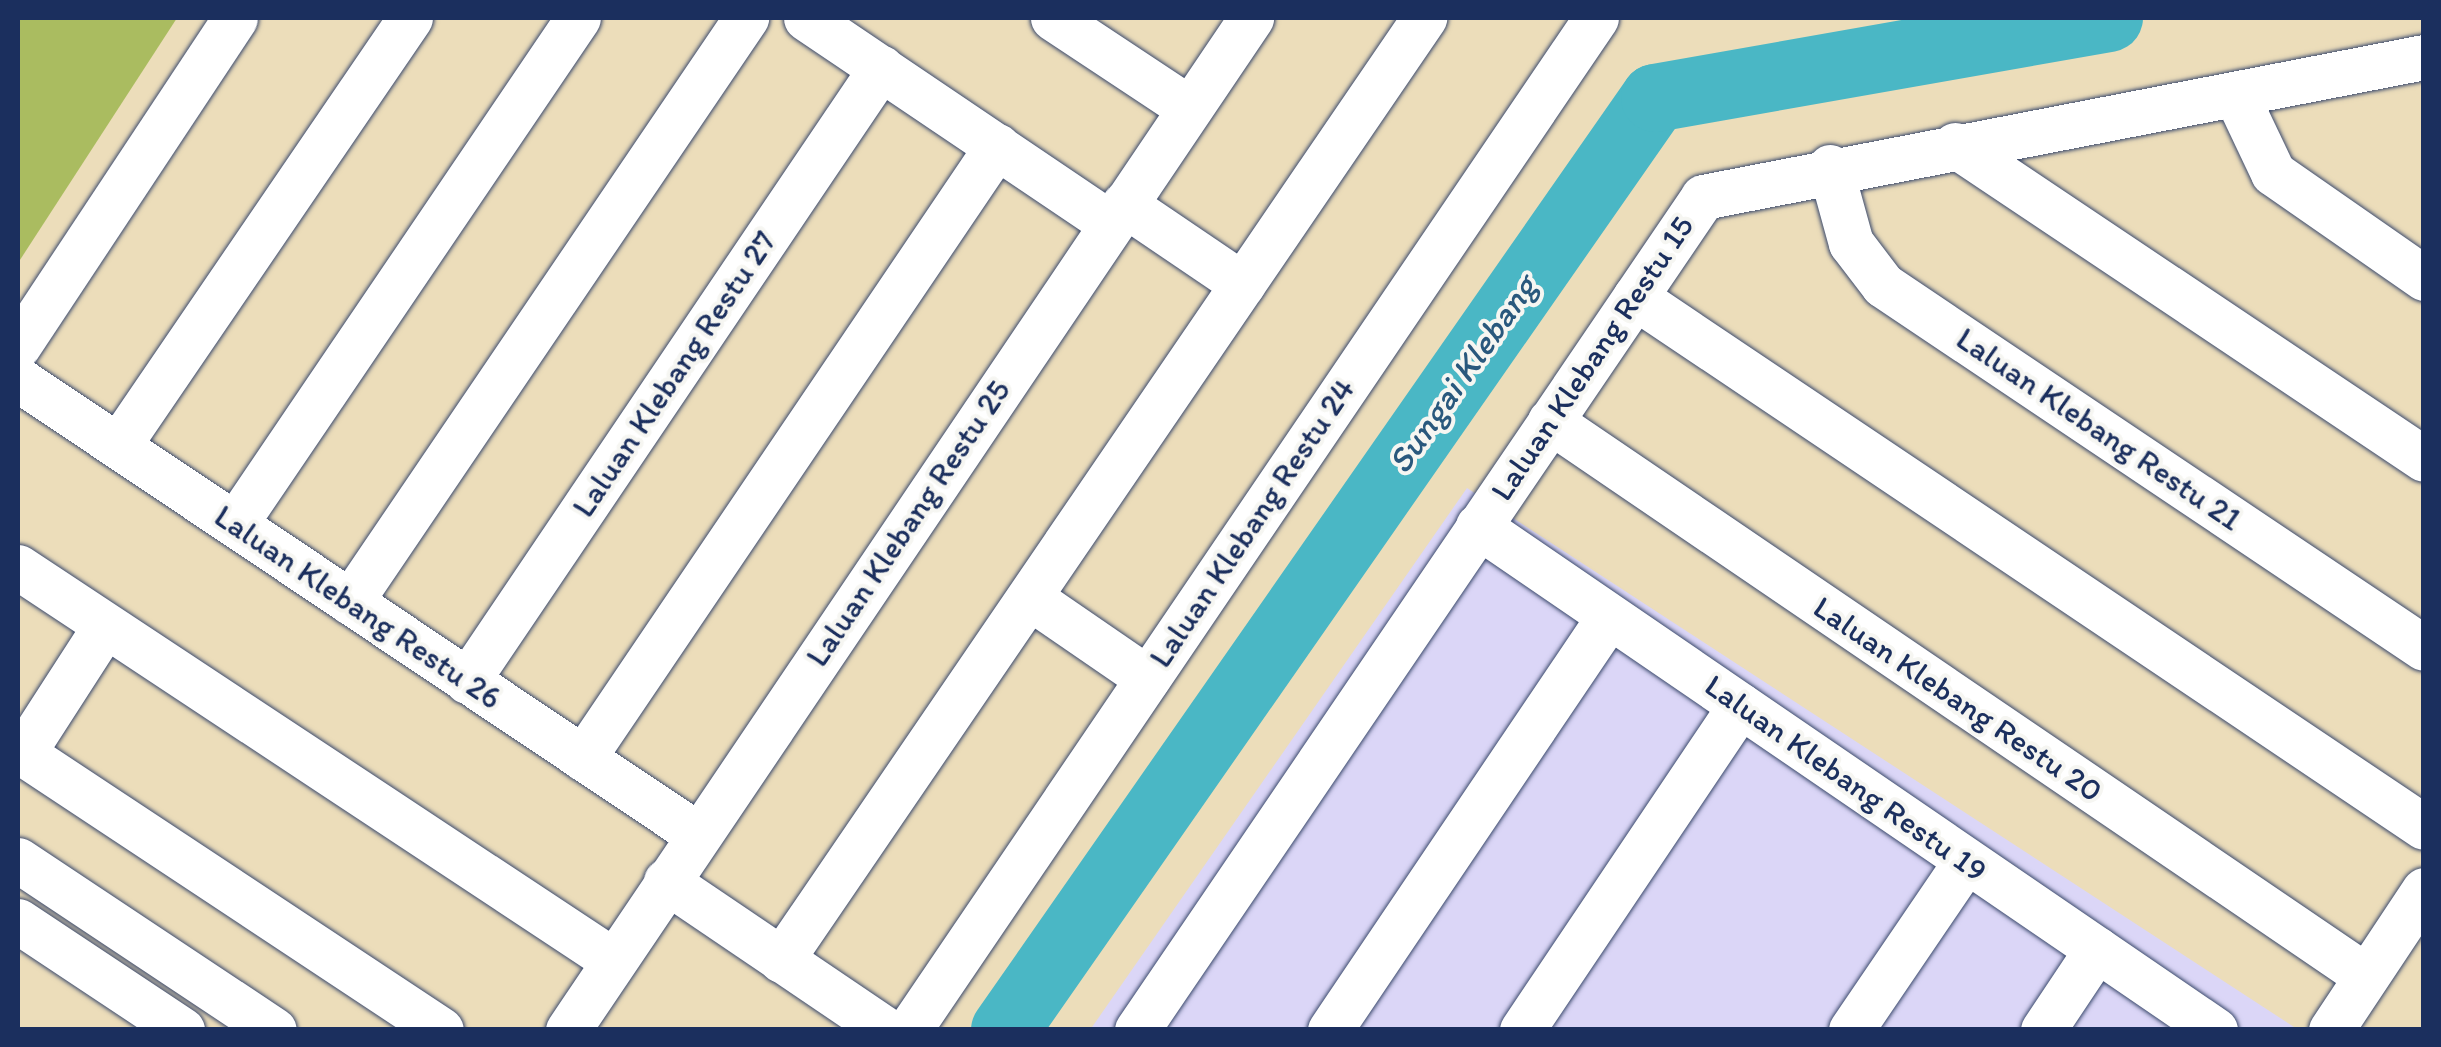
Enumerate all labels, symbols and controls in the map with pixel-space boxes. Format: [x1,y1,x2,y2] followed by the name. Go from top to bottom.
[1482,208,1702,508] street label: Laluan Klebang Restu 15
[564,224,784,524] street label: Laluan Klebang Restu 27
[1378,267,1546,481] water label: Sungai Klebang
[1949,319,2249,539] street label: Laluan Klebang Restu 21
[1141,371,1363,675] street label: Laluan Klebang Restu 24
[798,372,1018,674] street label: Laluan Klebang Restu 25
[207,497,509,717] street label: Laluan Klebang Restu 26
[1806,588,2110,810] street label: Laluan Klebang Restu 20
[1697,666,1995,890] street label: Laluan Klebang Restu 19

